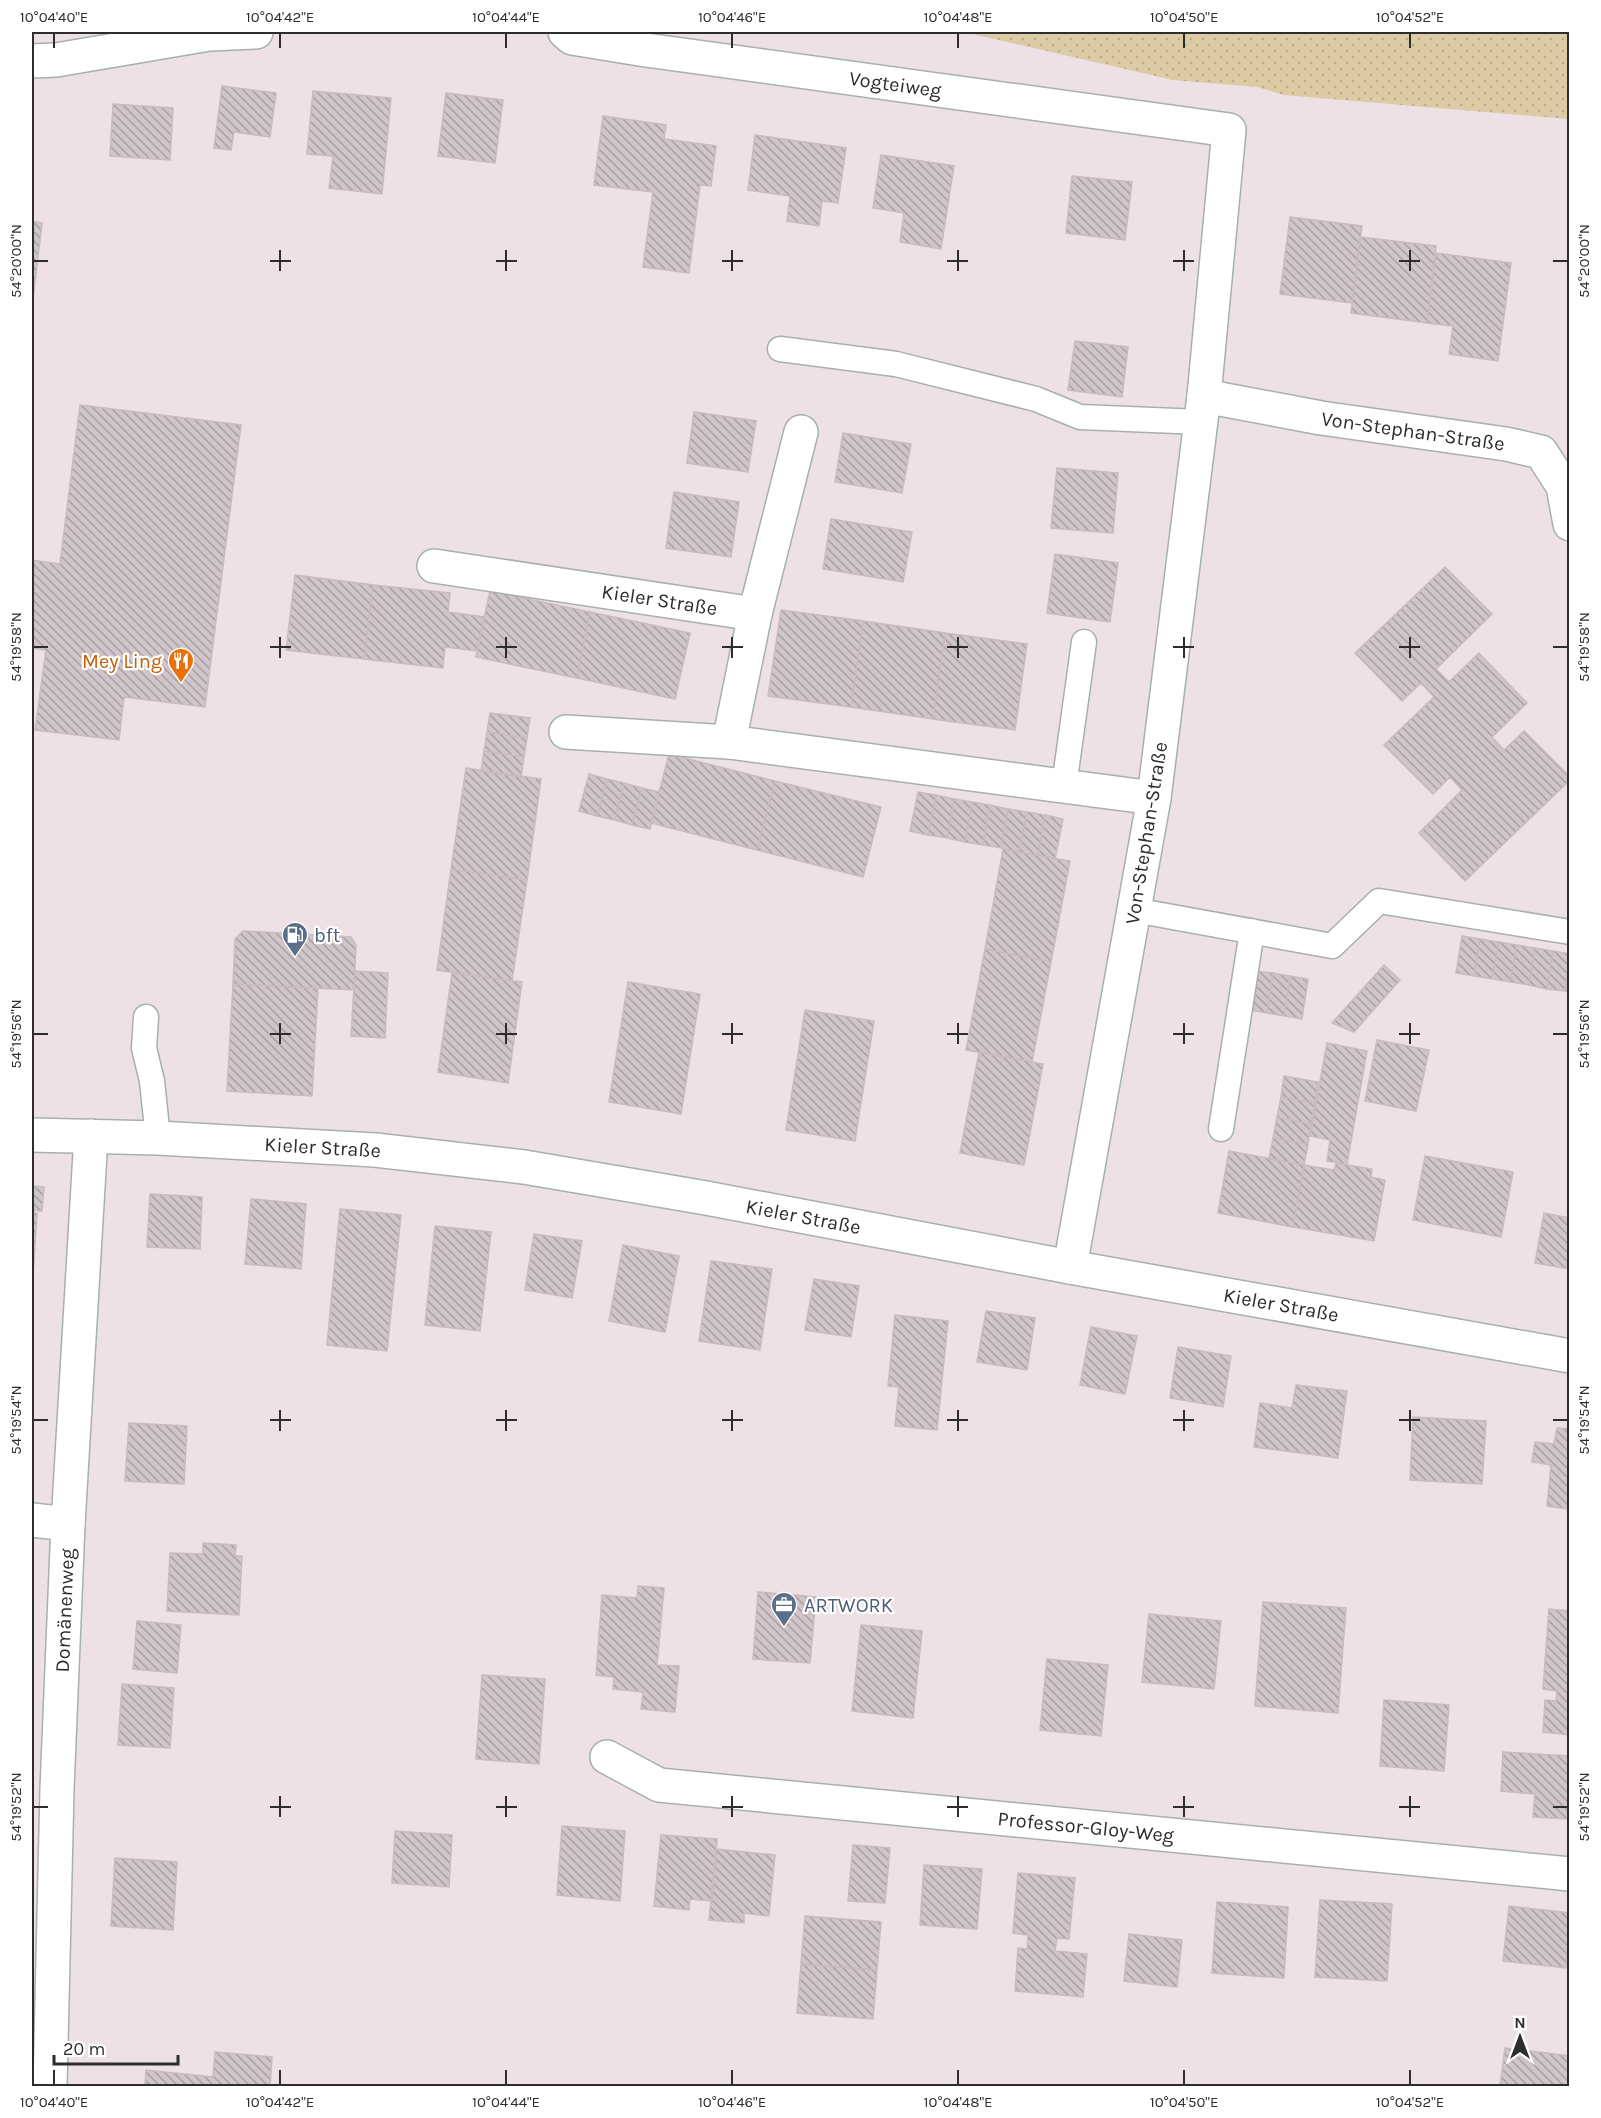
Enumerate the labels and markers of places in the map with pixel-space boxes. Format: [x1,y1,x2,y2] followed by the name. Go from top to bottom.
[166,646,196,684] restaurant icon: Mey Ling
[82,650,162,673] place label: Mey Ling
[280,920,310,958] fuel station icon: bft
[314,924,341,947] place label: bft
[769,1590,799,1628] office icon: ARTWORK
[804,1594,893,1617] place label: ARTWORK

